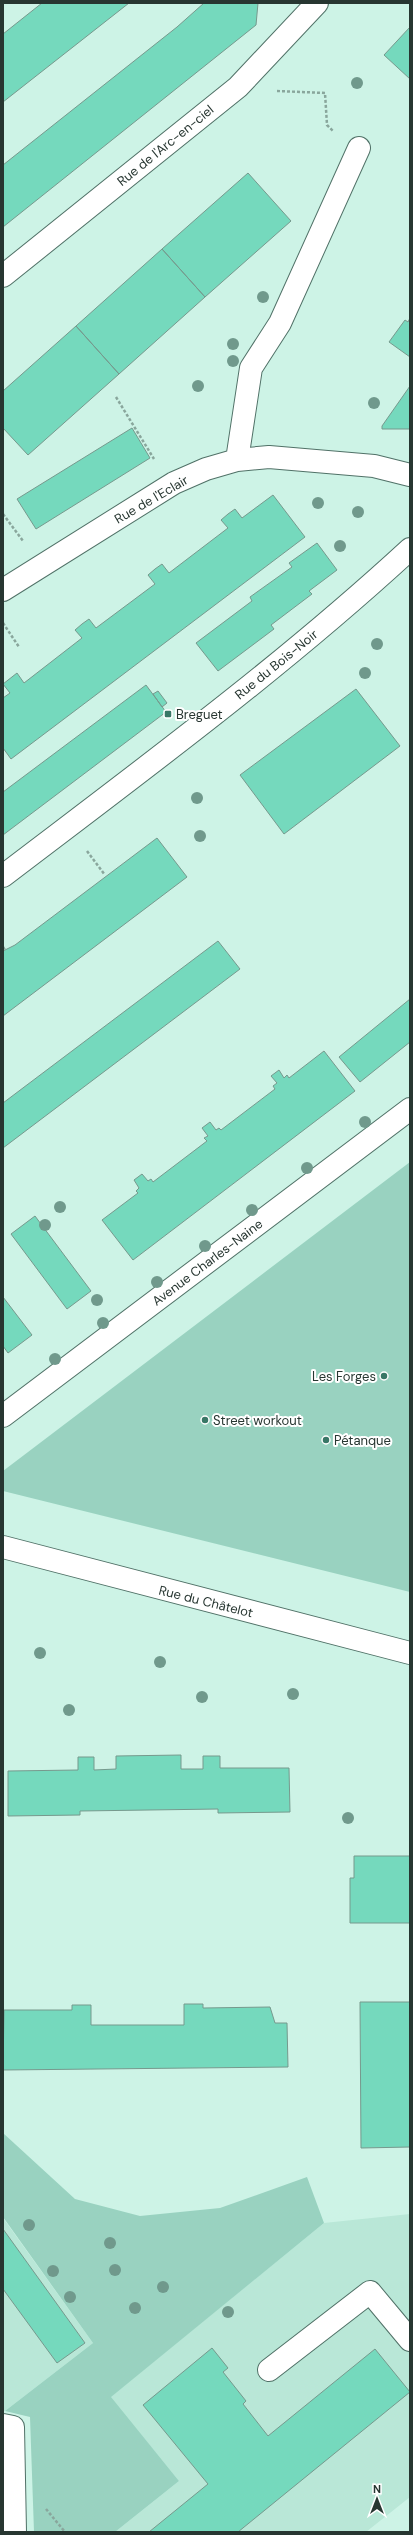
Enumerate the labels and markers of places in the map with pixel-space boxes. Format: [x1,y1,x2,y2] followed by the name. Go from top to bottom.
[176,706,223,723] place label: Breguet
[163,709,173,719] marker: Breguet
[312,1368,376,1385] place label: Les Forges
[379,1371,389,1381] marker: Les Forges
[213,1412,302,1429] place label: Street workout
[200,1415,210,1425] marker: Street workout
[334,1432,391,1449] place label: Pétanque
[321,1435,331,1445] marker: Pétanque

